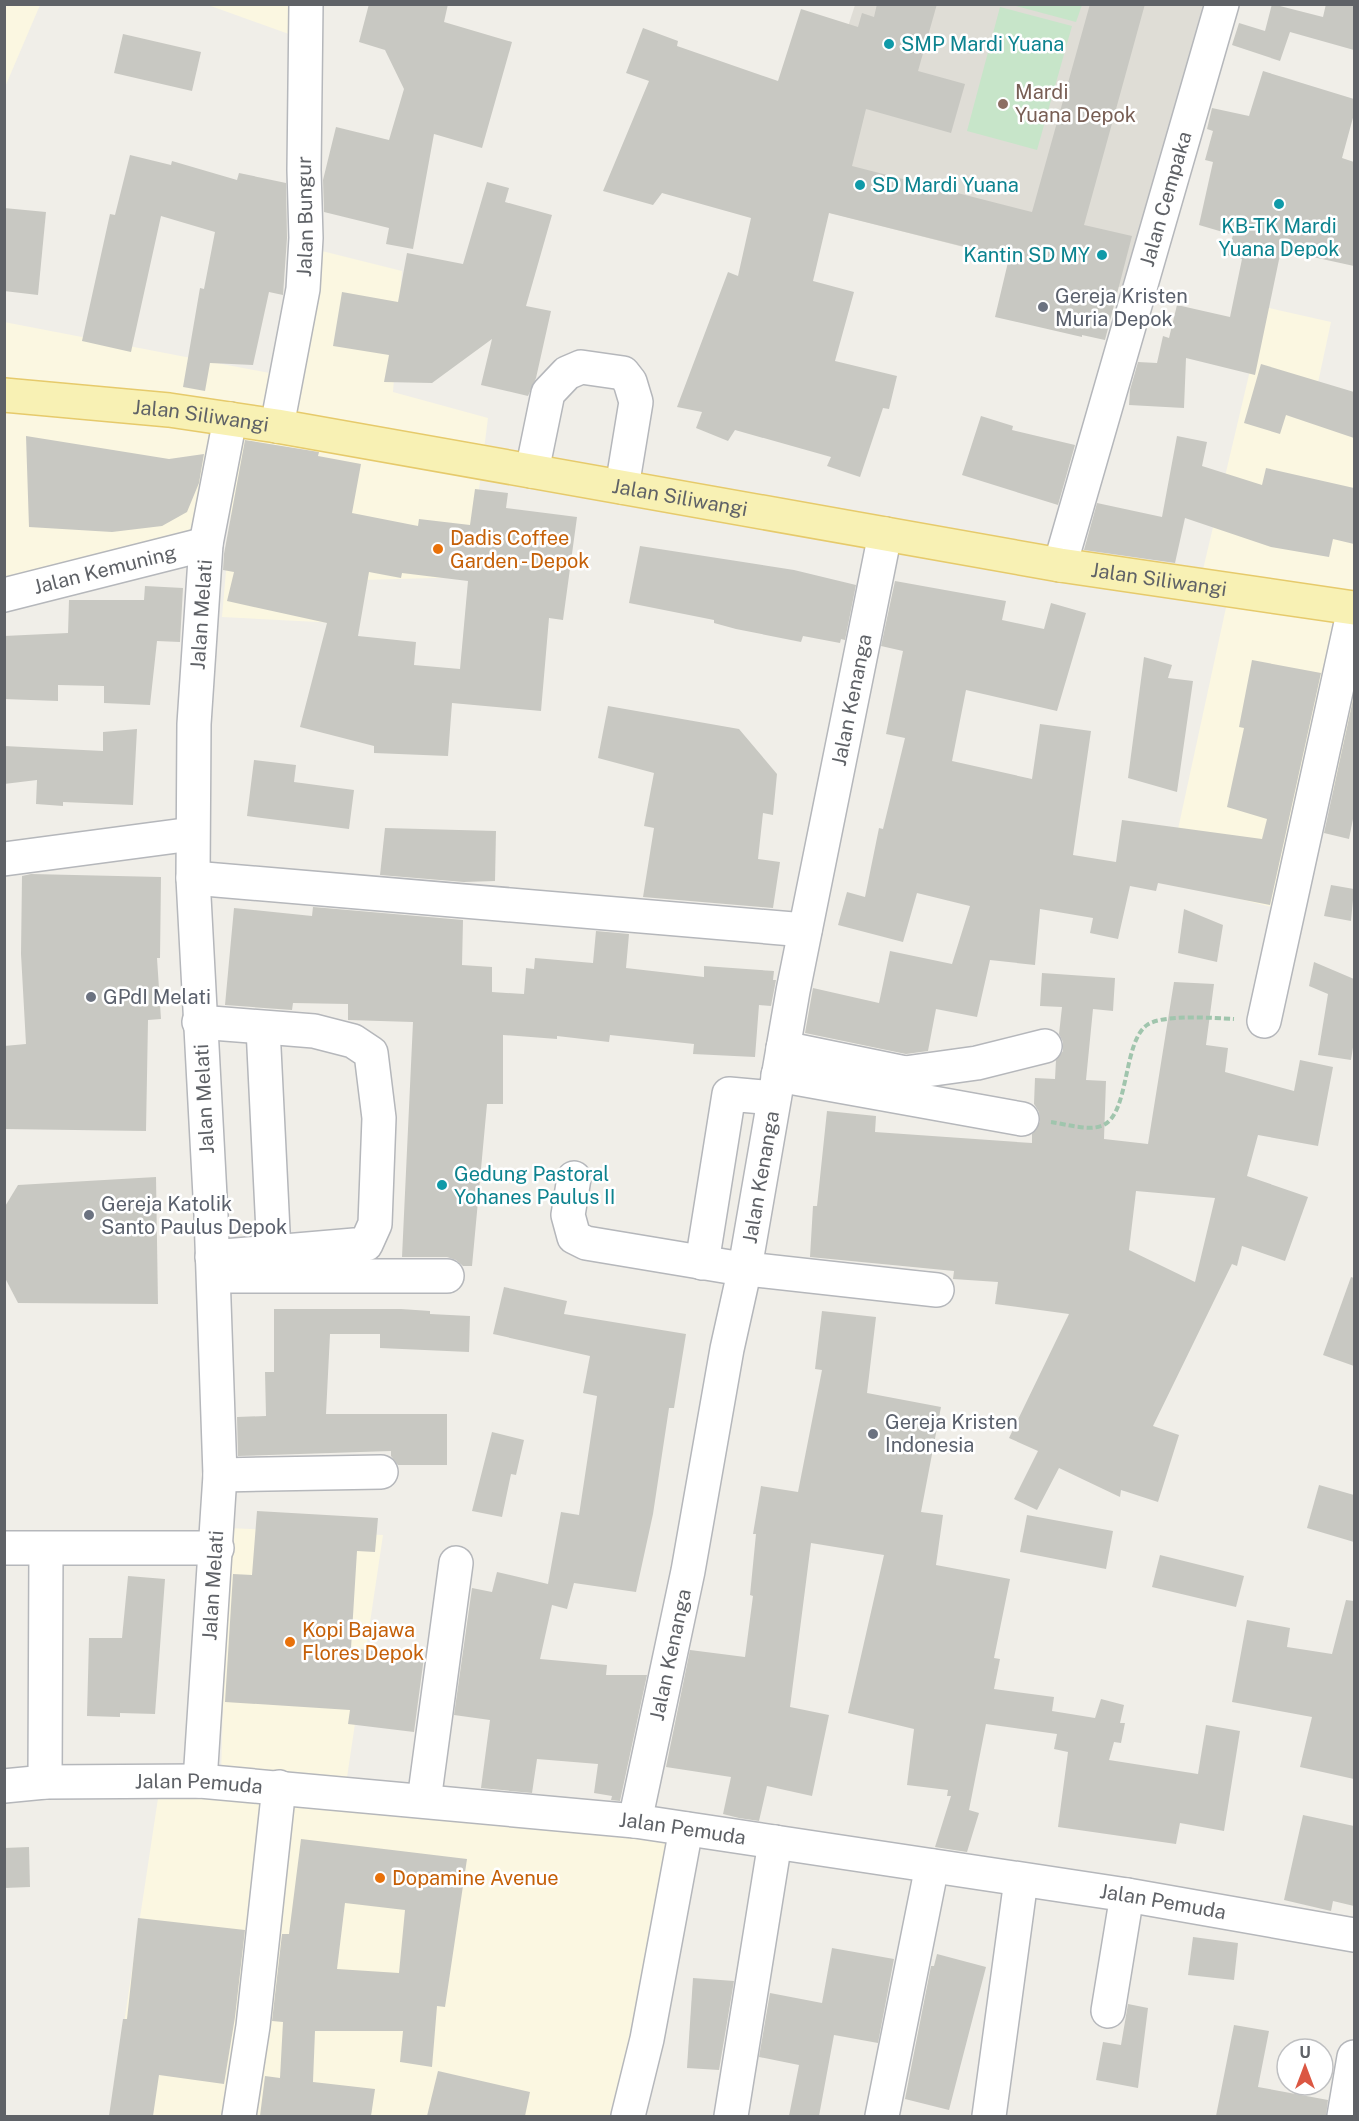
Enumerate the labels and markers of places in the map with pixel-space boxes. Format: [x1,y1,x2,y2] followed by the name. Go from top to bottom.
[901,32,1064,56] place label: SMP Mardi Yuana
[882,37,896,51] marker: SMP Mardi Yuana
[1015,80,1136,127] place label: Mardi Yuana Depok
[996,97,1010,111] marker: Mardi Yuana Depok
[872,173,1019,197] place label: SD Mardi Yuana
[853,178,867,192] marker: SD Mardi Yuana
[1272,197,1286,211] marker: KB-TK Mardi Yuana Depok
[1219,214,1339,261] place label: KB-TK Mardi Yuana Depok
[963,243,1090,267] place label: Kantin SD MY
[1095,248,1109,262] marker: Kantin SD MY
[1055,284,1188,331] place label: Gereja Kristen Muria Depok
[1036,300,1050,314] marker: Gereja Kristen Muria Depok
[450,526,590,573] place label: Dadis Coffee Garden - Depok
[431,542,445,556] marker: Dadis Coffee Garden - Depok
[103,985,211,1009] place label: GPdI Melati
[84,990,98,1004] marker: GPdI Melati
[454,1162,615,1209] place label: Gedung Pastoral Yohanes Paulus II
[435,1178,449,1192] marker: Gedung Pastoral Yohanes Paulus II
[101,1192,287,1239] place label: Gereja Katolik Santo Paulus Depok
[82,1208,96,1222] marker: Gereja Katolik Santo Paulus Depok
[885,1410,1018,1457] place label: Gereja Kristen Indonesia
[866,1427,880,1441] marker: Gereja Kristen Indonesia
[302,1618,424,1665] place label: Kopi Bajawa Flores Depok
[283,1635,297,1649] marker: Kopi Bajawa Flores Depok
[392,1866,559,1890] place label: Dopamine Avenue
[373,1871,387,1885] marker: Dopamine Avenue

